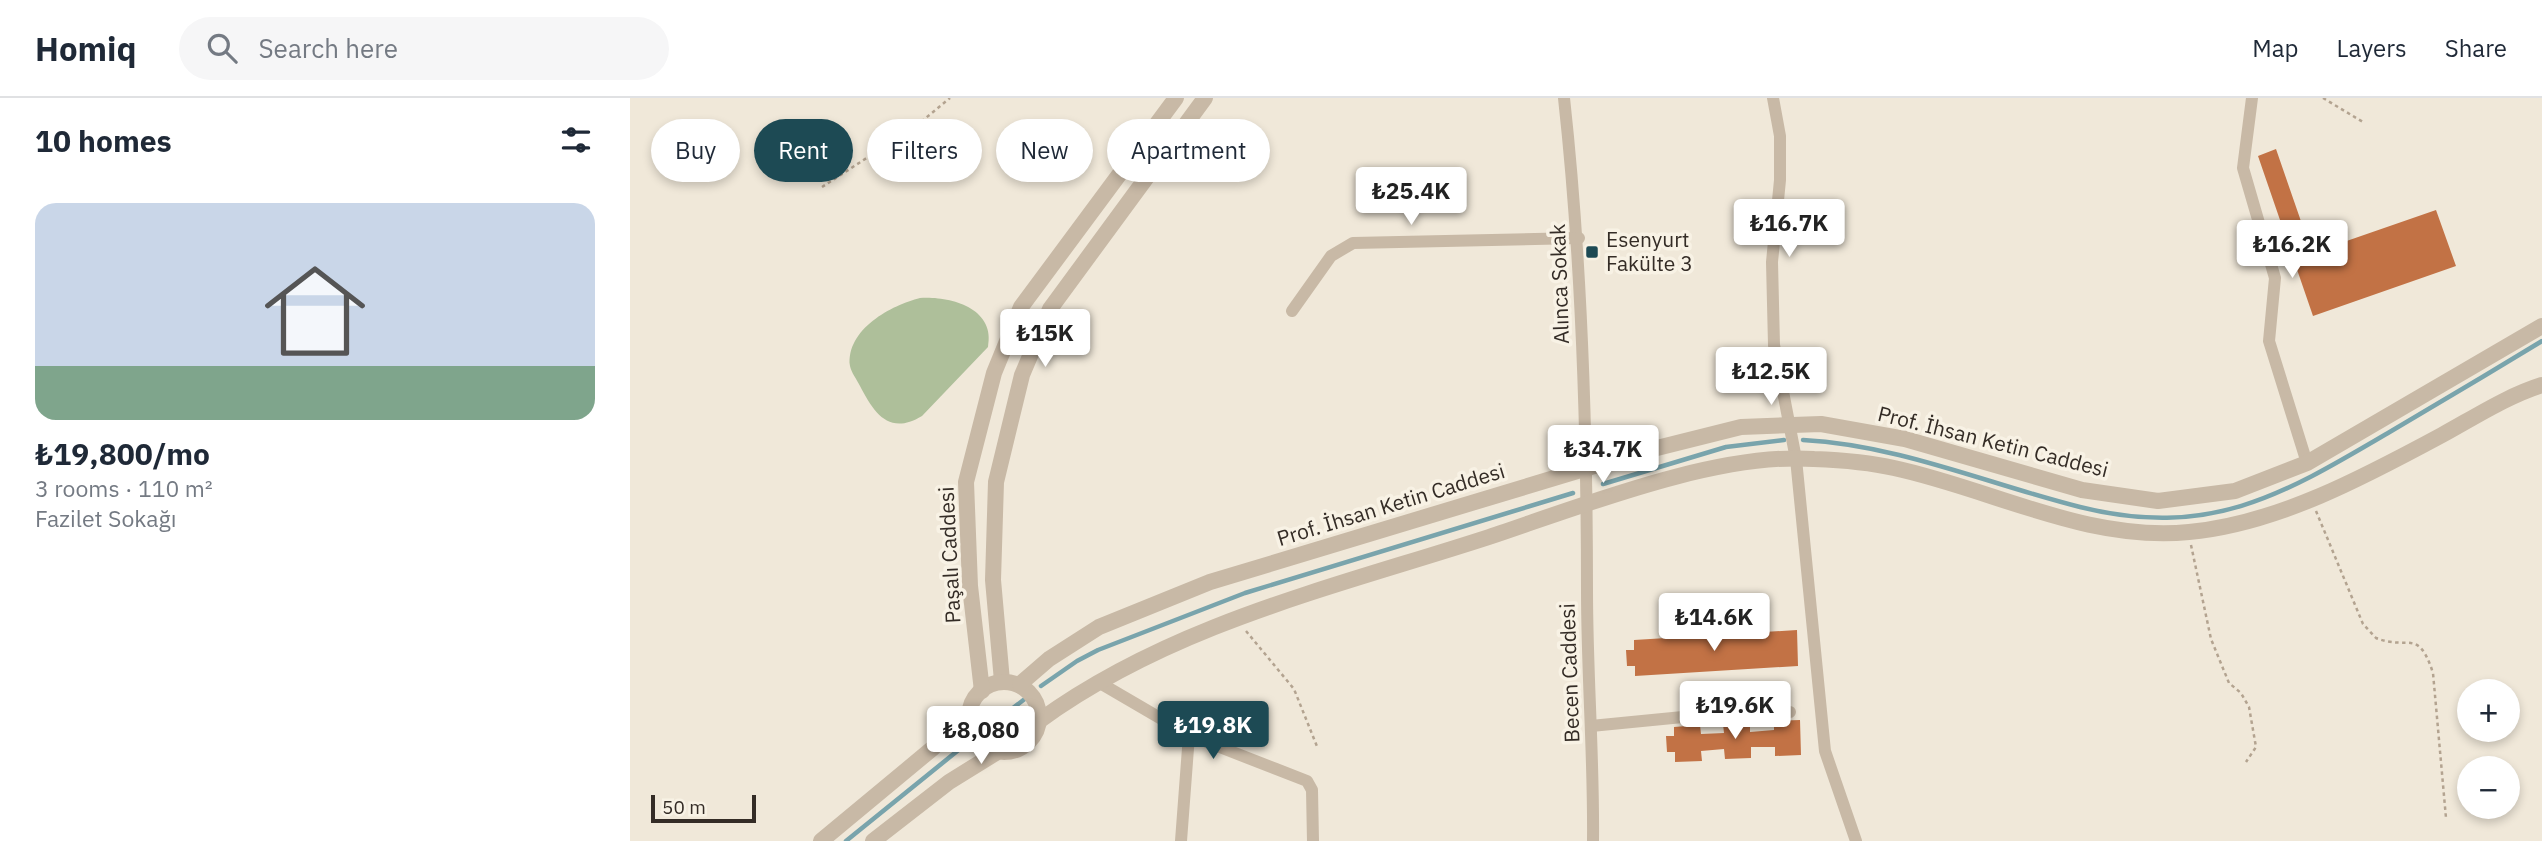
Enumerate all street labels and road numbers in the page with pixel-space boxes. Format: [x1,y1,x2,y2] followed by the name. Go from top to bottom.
[1543,223,1575,345] street label: Alınca Sokak
[1875,399,2111,483] street label: Prof. İhsan Ketin Caddesi
[1273,456,1508,552] street label: Prof. İhsan Ketin Caddesi
[931,486,967,624] street label: Paşalı Caddesi
[1553,603,1585,743] street label: Becen Caddesi

